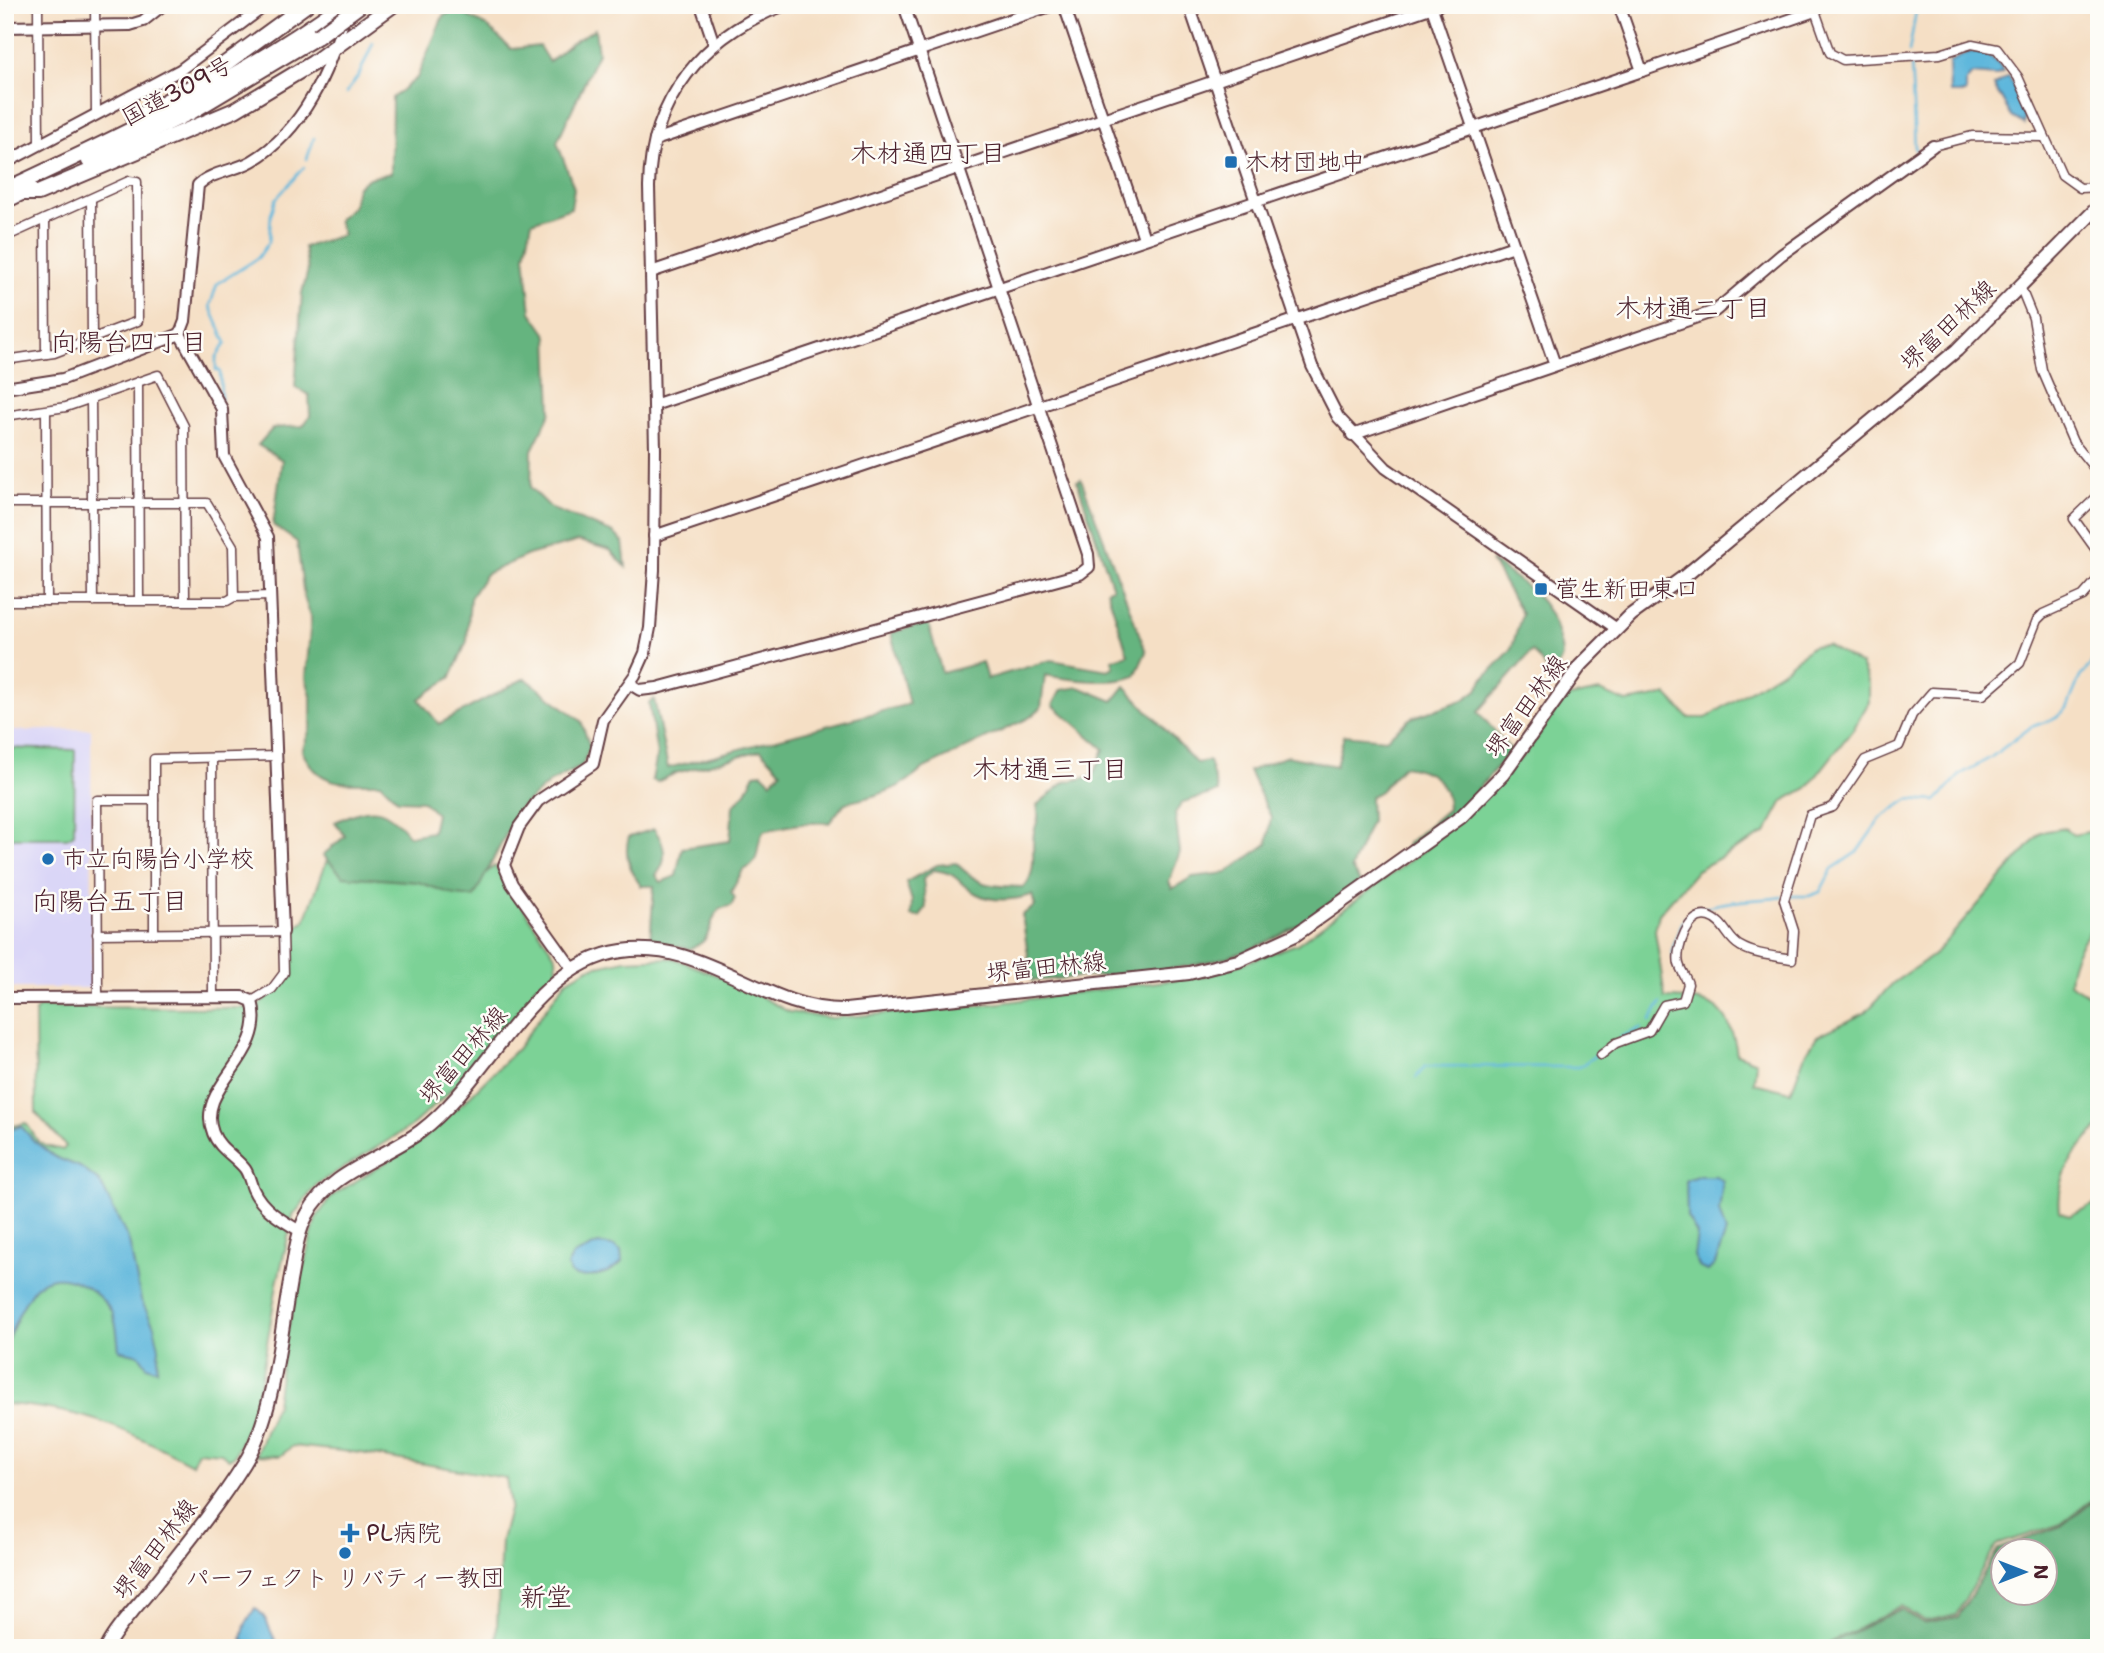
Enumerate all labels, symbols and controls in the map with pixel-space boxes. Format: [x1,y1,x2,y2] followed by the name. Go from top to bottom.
[116,48,238,134] street label: 国道309号
[850,135,1006,170] district label: 木材通四丁目
[1245,146,1365,178] place label: 木材団地中
[1223,154,1239,170] marker: 木材団地中
[1893,272,2003,378] street label: 堺富田林線
[1615,290,1771,325] district label: 木材通二丁目
[51,324,207,359] district label: 向陽台四丁目
[1555,573,1699,605] place label: 菅生新田東口
[1533,581,1549,597] marker: 菅生新田東口
[1478,648,1574,764] street label: 堺富田林線
[972,751,1128,786] district label: 木材通三丁目
[62,843,254,875] place label: 市立向陽台小学校
[40,851,56,867] marker: 市立向陽台小学校
[32,883,188,918] district label: 向陽台五丁目
[985,945,1107,989] street label: 堺富田林線
[412,999,514,1111] street label: 堺富田林線
[105,1492,205,1606] street label: 堺富田林線
[366,1517,441,1549] place label: PL病院
[340,1523,360,1543] marker: PL病院
[1988,1538,2058,1608] north arrow
[337,1545,353,1561] marker: パーフェクト リバティー教団
[185,1562,505,1594] place label: パーフェクト リバティー教団
[2028,1564,2053,1580] text: N
[520,1579,572,1614] district label: 新堂

